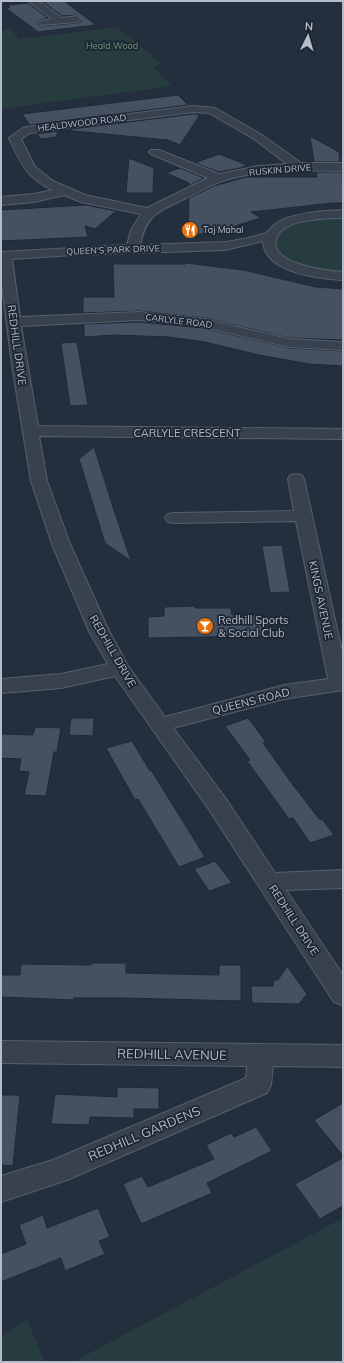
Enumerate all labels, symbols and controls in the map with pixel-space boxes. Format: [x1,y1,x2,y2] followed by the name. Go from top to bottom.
[288,16,328,56] north arrow
[304,19,314,33] text: N
[86,40,138,51] park label: Heald Wood
[37,112,127,133] street label: HEALDWOOD ROAD
[248,161,312,178] street label: RUSKIN DRIVE
[180,220,200,240] restaurant icon: Taj Mahal
[203,224,244,235] place label: Taj Mahal
[66,242,160,257] street label: QUEEN'S PARK DRIVE
[4,304,30,386] street label: REDHILL DRIVE
[145,311,213,330] street label: CARLYLE ROAD
[133,426,241,440] street label: CARLYLE CRESCENT
[306,559,336,641] street label: KINGS AVENUE
[87,612,139,690] street label: REDHILL DRIVE
[218,613,289,640] place label: Redhill Sports & Social Club
[195,616,215,636] bar icon: Redhill Sports & Social Club
[211,685,291,717] street label: QUEENS ROAD
[266,882,322,958] street label: REDHILL DRIVE
[117,1045,227,1063] street label: REDHILL AVENUE
[85,1102,203,1164] street label: REDHILL GARDENS

